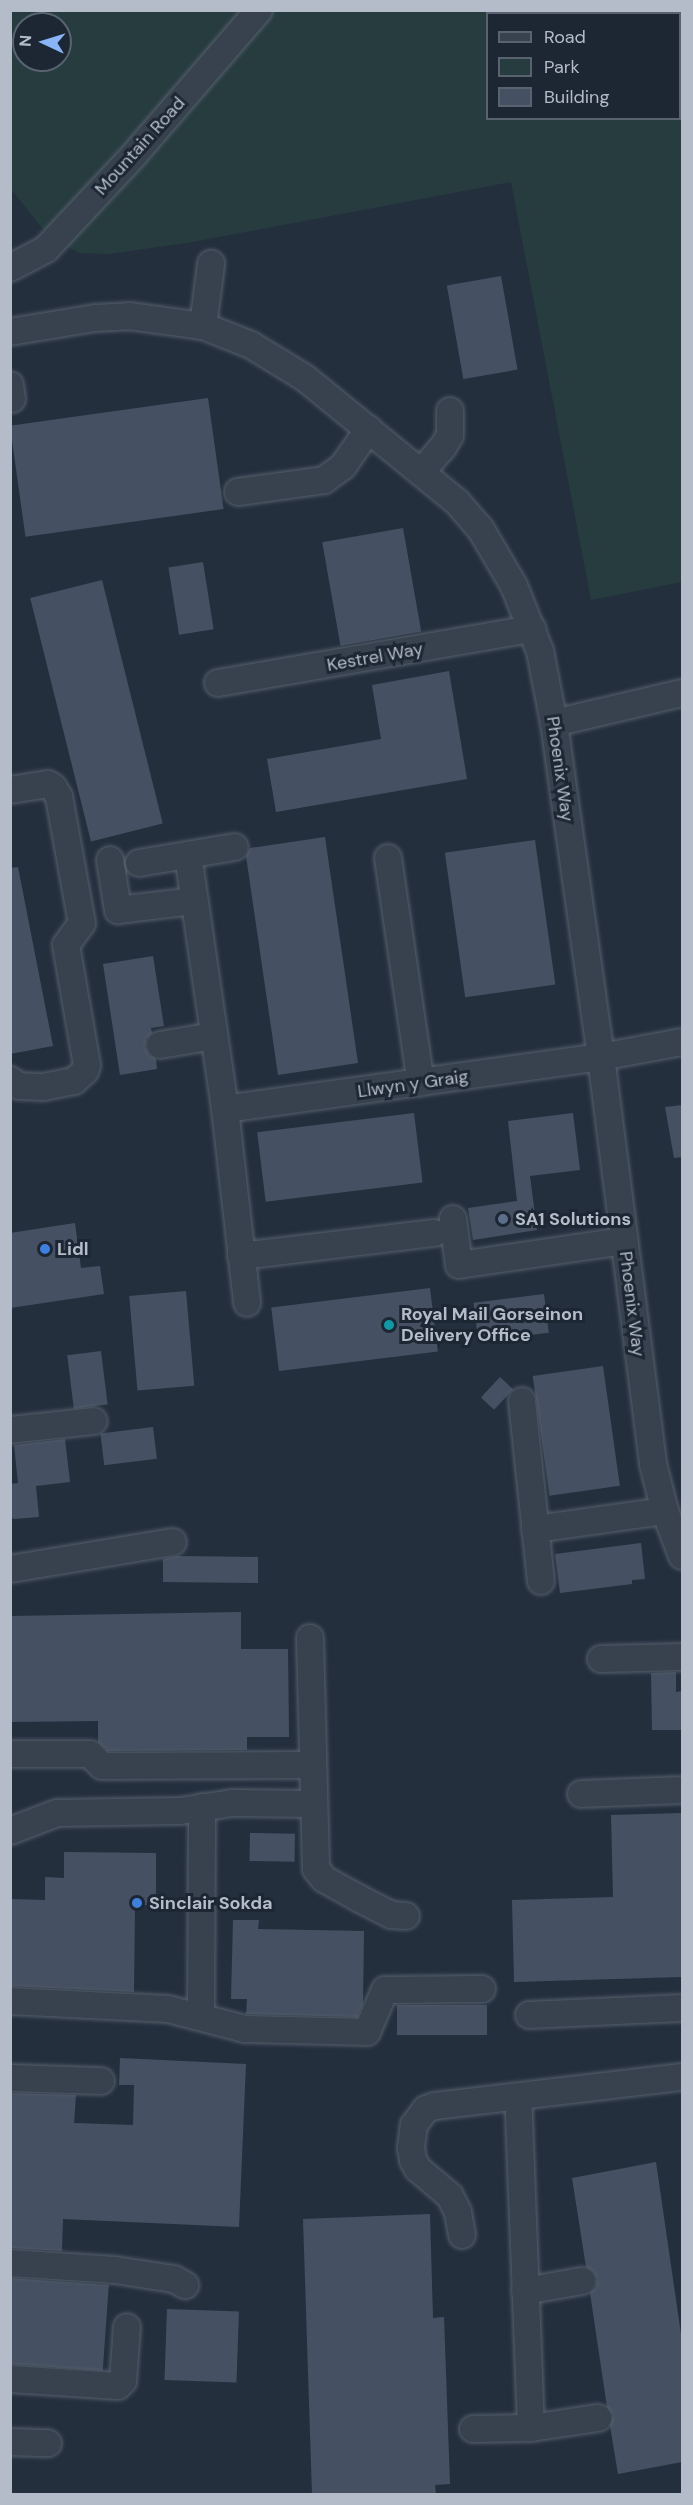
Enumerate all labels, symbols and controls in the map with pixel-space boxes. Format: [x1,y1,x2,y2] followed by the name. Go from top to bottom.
[12,12,72,72] north arrow
[486,12,681,120] legend
[544,25,586,49] text: Road
[15,34,36,47] text: N
[544,55,580,79] text: Park
[544,85,609,109] text: Building
[90,92,190,200] street label: Mountain Road
[325,638,425,676] street label: Kestrel Way
[542,715,578,823] street label: Phoenix Way
[356,1066,470,1102] street label: Llwyn y Graig
[515,1208,631,1230] place label: SA1 Solutions
[496,1212,510,1226] marker: SA1 Solutions
[57,1238,89,1260] place label: Lidl
[38,1242,52,1256] marker: Lidl
[615,1250,649,1358] street label: Phoenix Way
[401,1304,583,1346] place label: Royal Mail Gorseinon Delivery Office
[382,1318,396,1332] marker: Royal Mail Gorseinon Delivery Office
[149,1892,273,1914] place label: Sinclair Sokda
[130,1896,144,1910] marker: Sinclair Sokda

